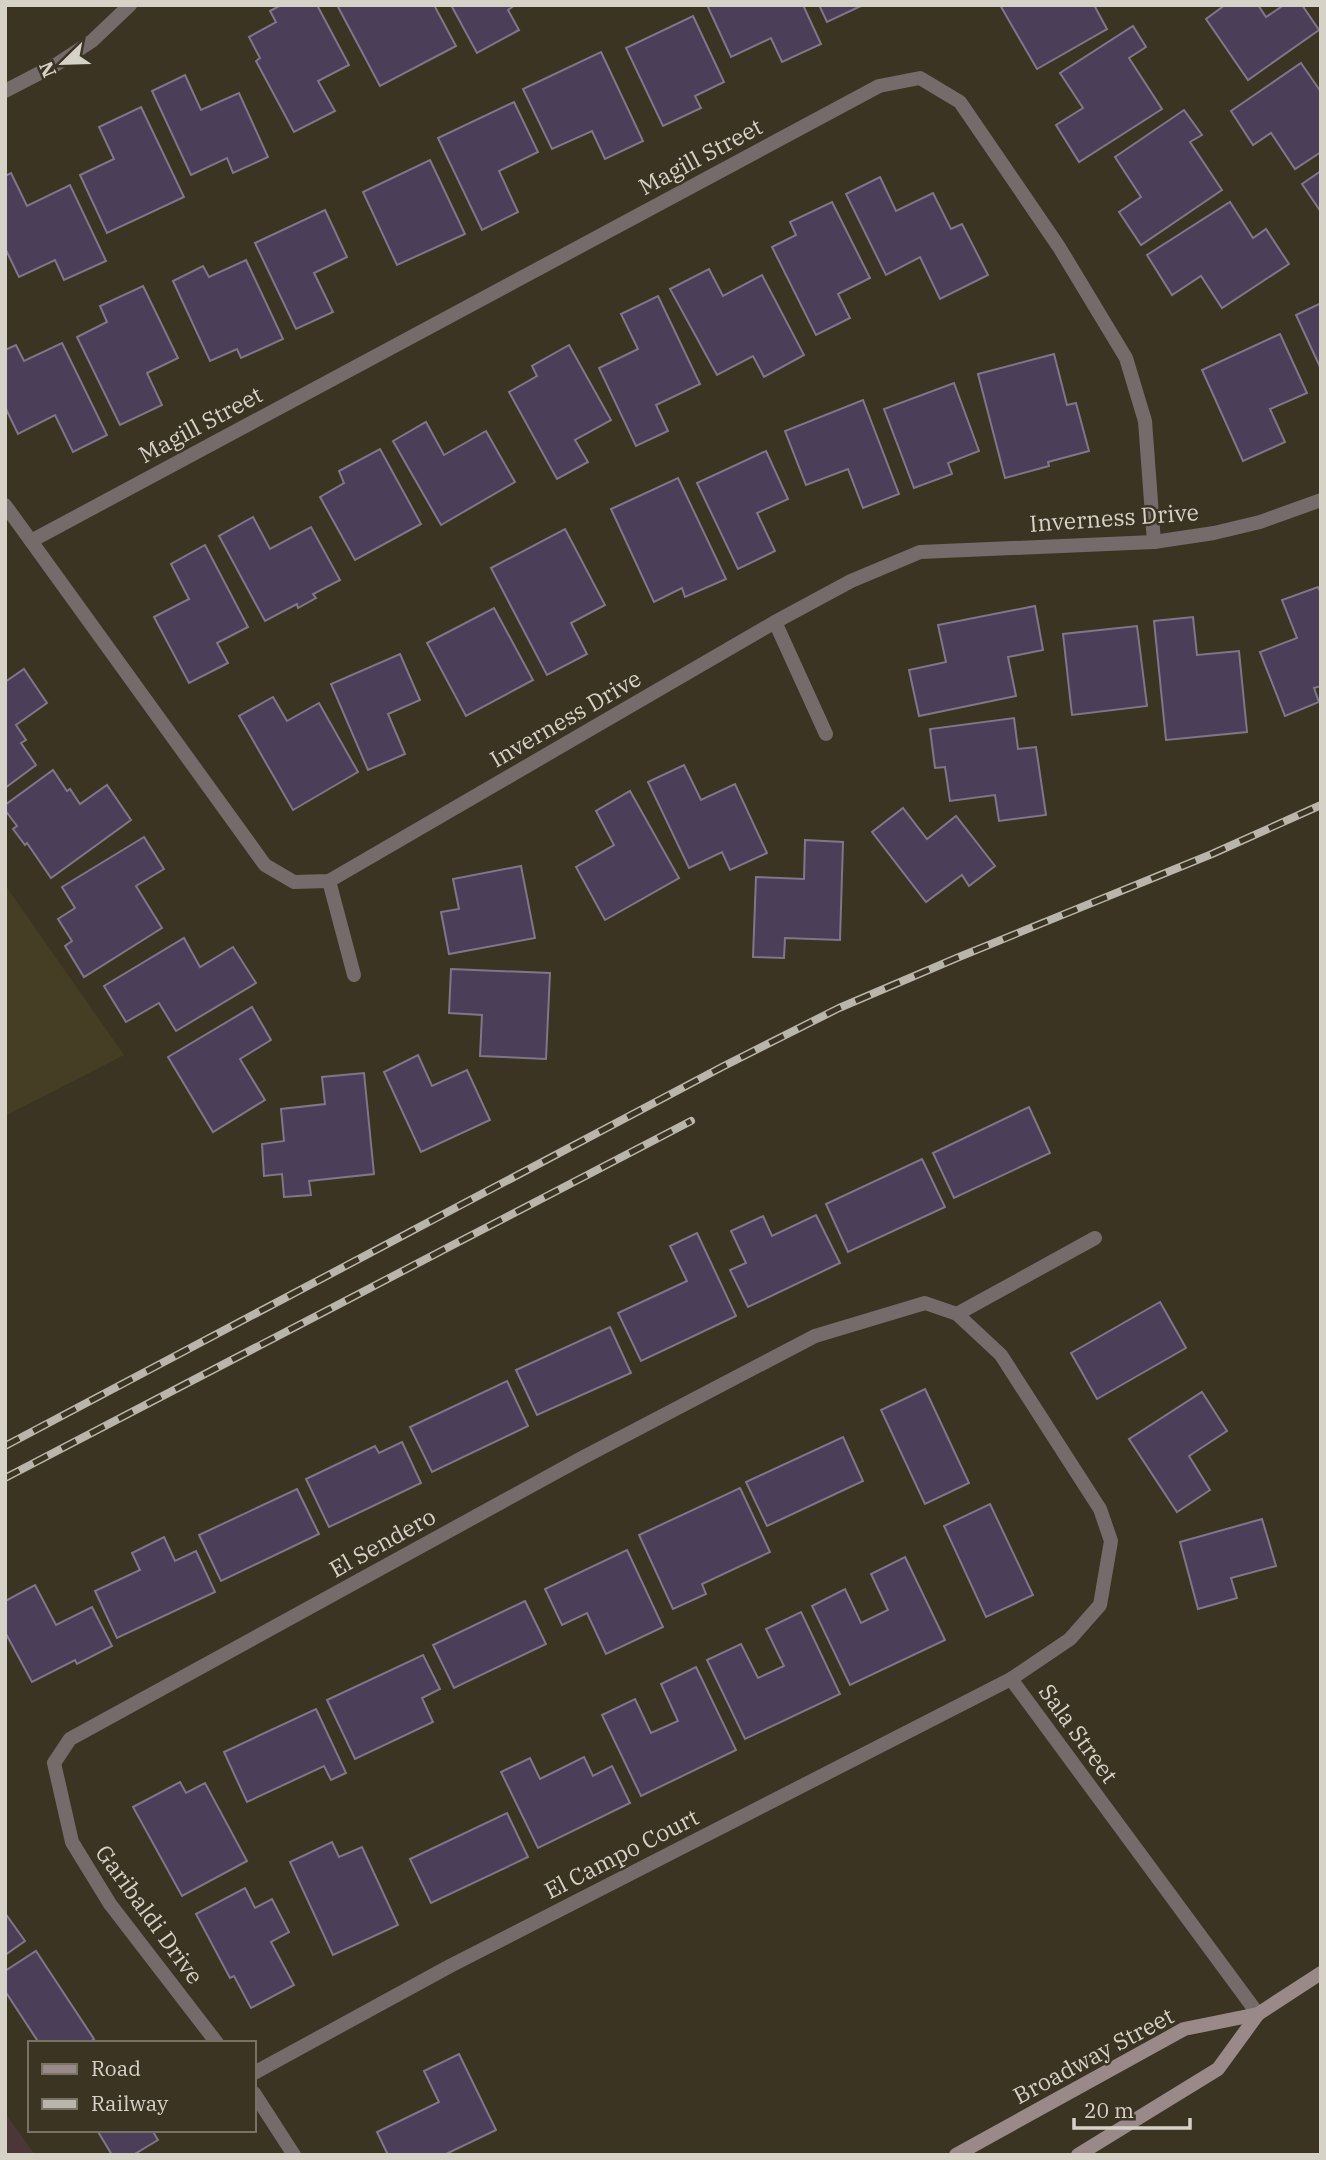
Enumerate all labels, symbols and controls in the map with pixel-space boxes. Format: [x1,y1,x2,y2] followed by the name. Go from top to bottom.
[28,28,98,98] north arrow
[33,58,61,81] text: N
[633,111,767,201] street label: Magill Street
[133,379,267,469] street label: Magill Street
[1028,496,1200,538] street label: Inverness Drive
[484,663,646,773] street label: Inverness Drive
[324,1501,440,1583] street label: El Sendero
[1033,1677,1125,1789] street label: Sala Street
[539,1801,703,1905] street label: El Campo Court
[89,1838,211,1990] street label: Garibaldi Drive
[1008,2000,1178,2110] street label: Broadway Street
[28,2041,256,2132] legend
[91,2054,141,2082] text: Road
[1074,2086,1190,2130] scale bar
[91,2089,169,2117] text: Railway
[1084,2096,1134,2124] text: 20 m

